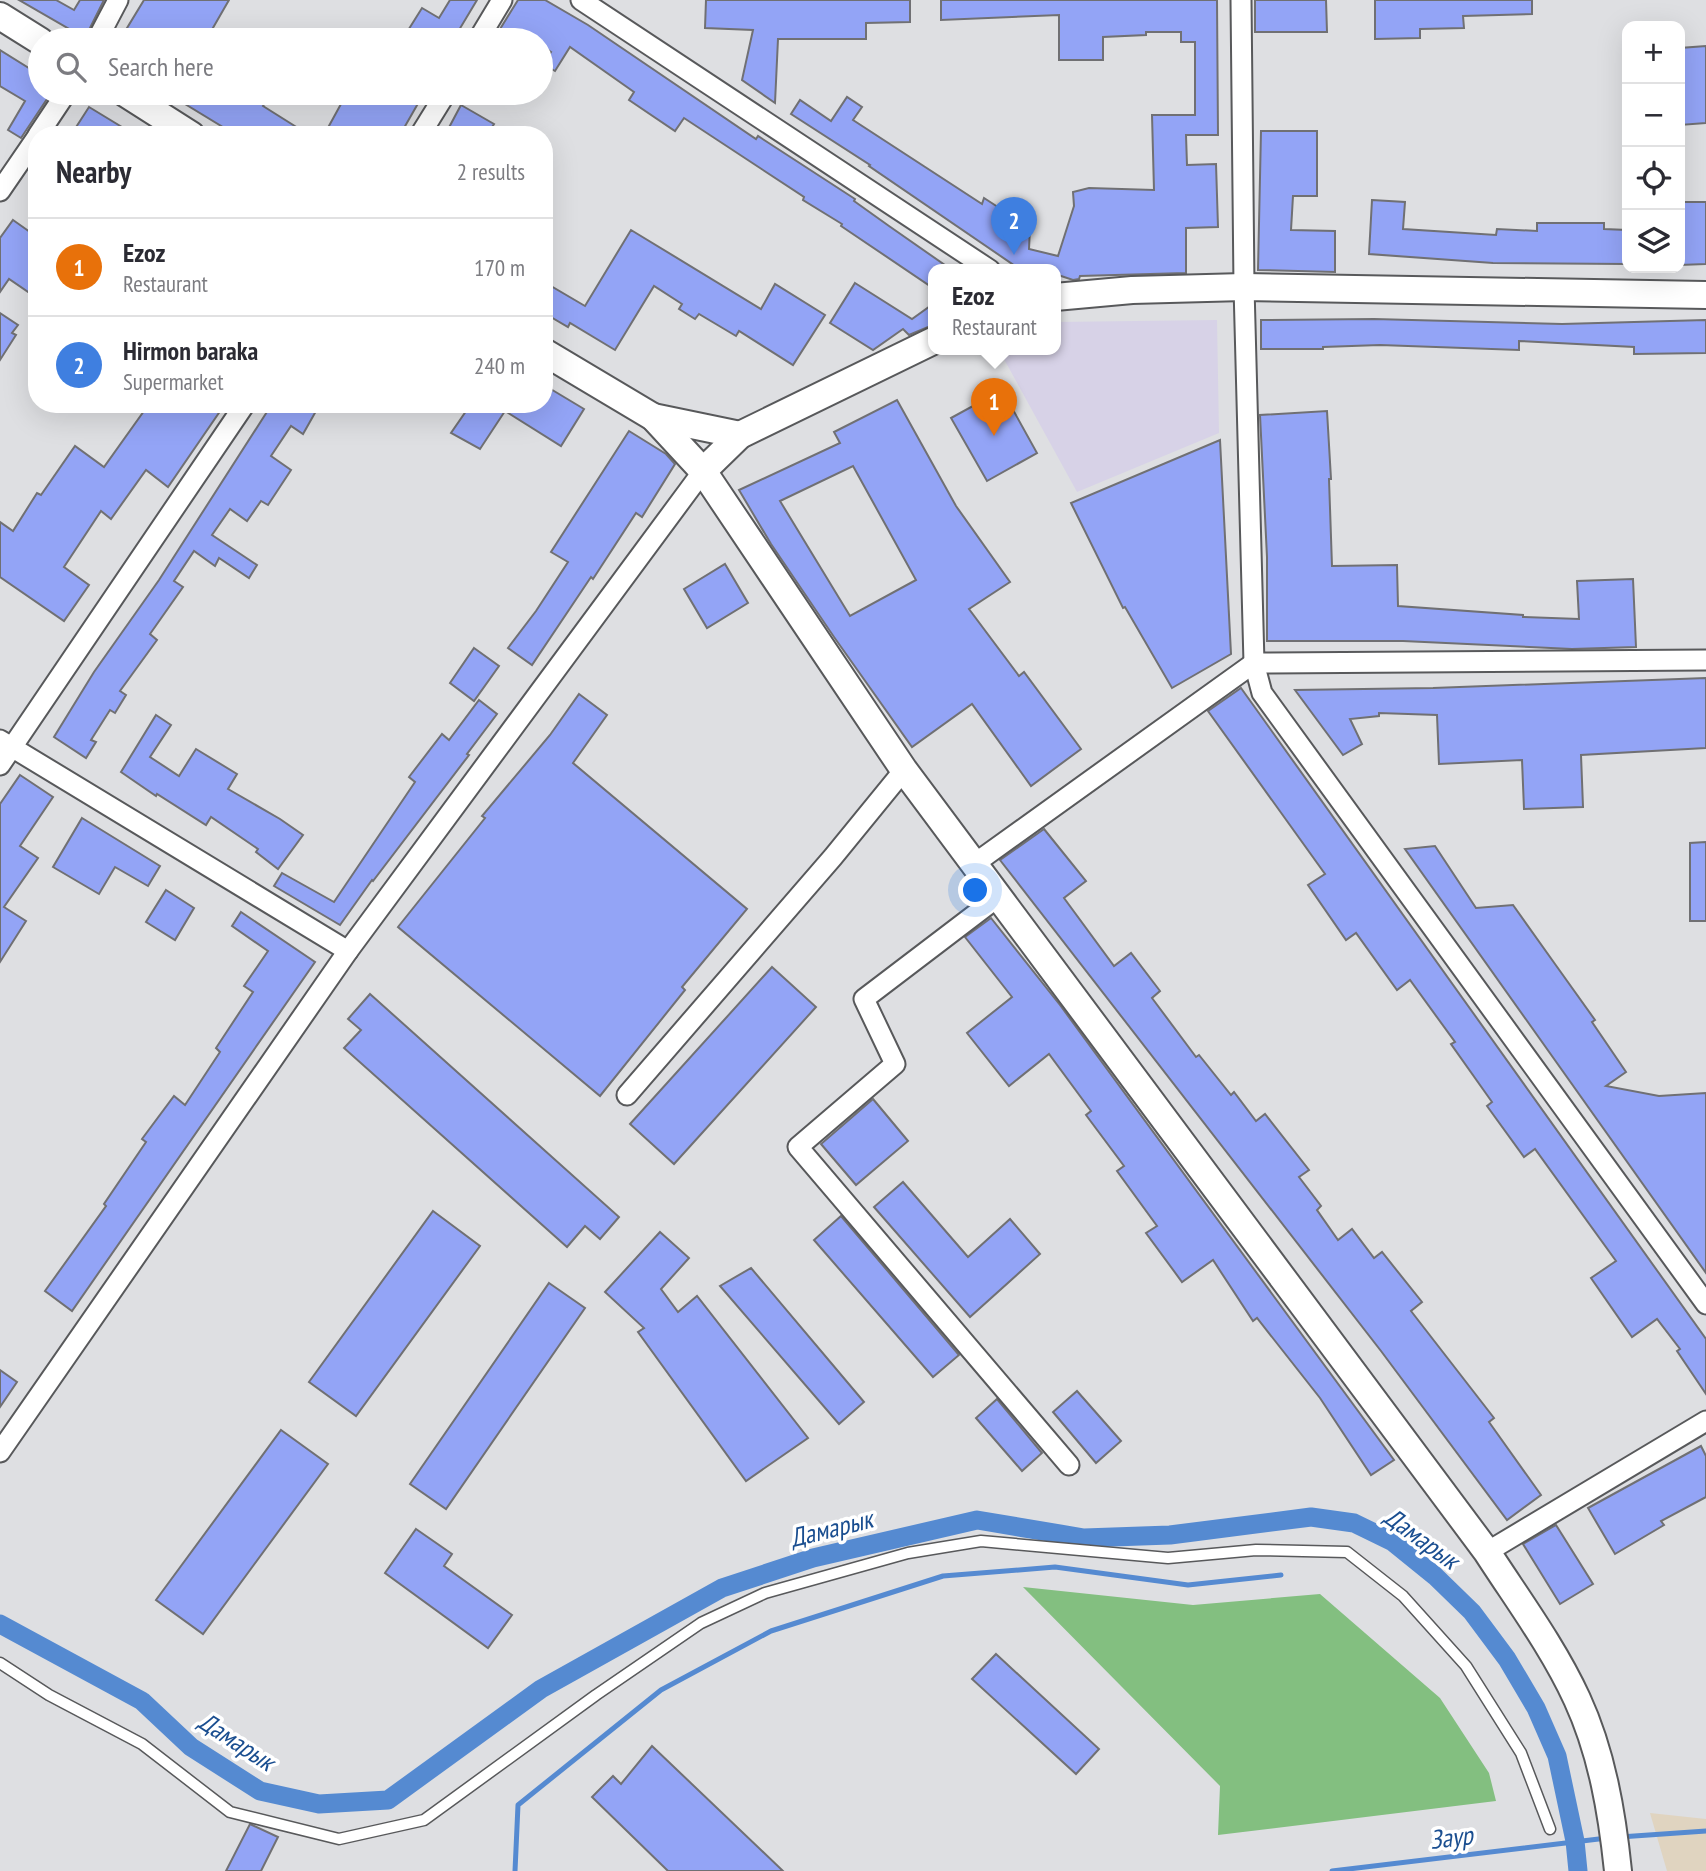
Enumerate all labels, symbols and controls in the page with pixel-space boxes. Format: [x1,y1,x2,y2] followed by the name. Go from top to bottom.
[1622,21,1685,273] map controls
[1622,21,1685,84] button: +
[28,28,553,105] search box
[52,48,90,86] icon: search
[108,50,214,83] text: Search here
[1622,84,1685,147] button: −
[1622,147,1685,210] button: locate
[56,152,131,191] text: Nearby
[457,157,525,186] text: 2 results
[991,197,1037,255] pin: 2
[1622,210,1685,273] button: layers
[123,236,165,269] text: Ezoz
[74,253,85,282] text: 1
[474,253,525,282] text: 170 m
[928,264,1061,355] popup
[123,269,208,298] text: Restaurant
[952,279,994,312] text: Ezoz
[952,312,1037,341] text: Restaurant
[123,334,258,367] text: Hirmon baraka
[74,351,85,380] text: 2
[474,351,525,380] text: 240 m
[123,367,224,396] text: Supermarket
[971,378,1017,436] pin: 1
[958,873,992,907] your location
[1378,1499,1468,1578] water label: Дамарык
[785,1501,879,1554] water label: Дамарык
[192,1704,284,1779] water label: Дамарык
[1428,1818,1476,1856] water label: Заур

